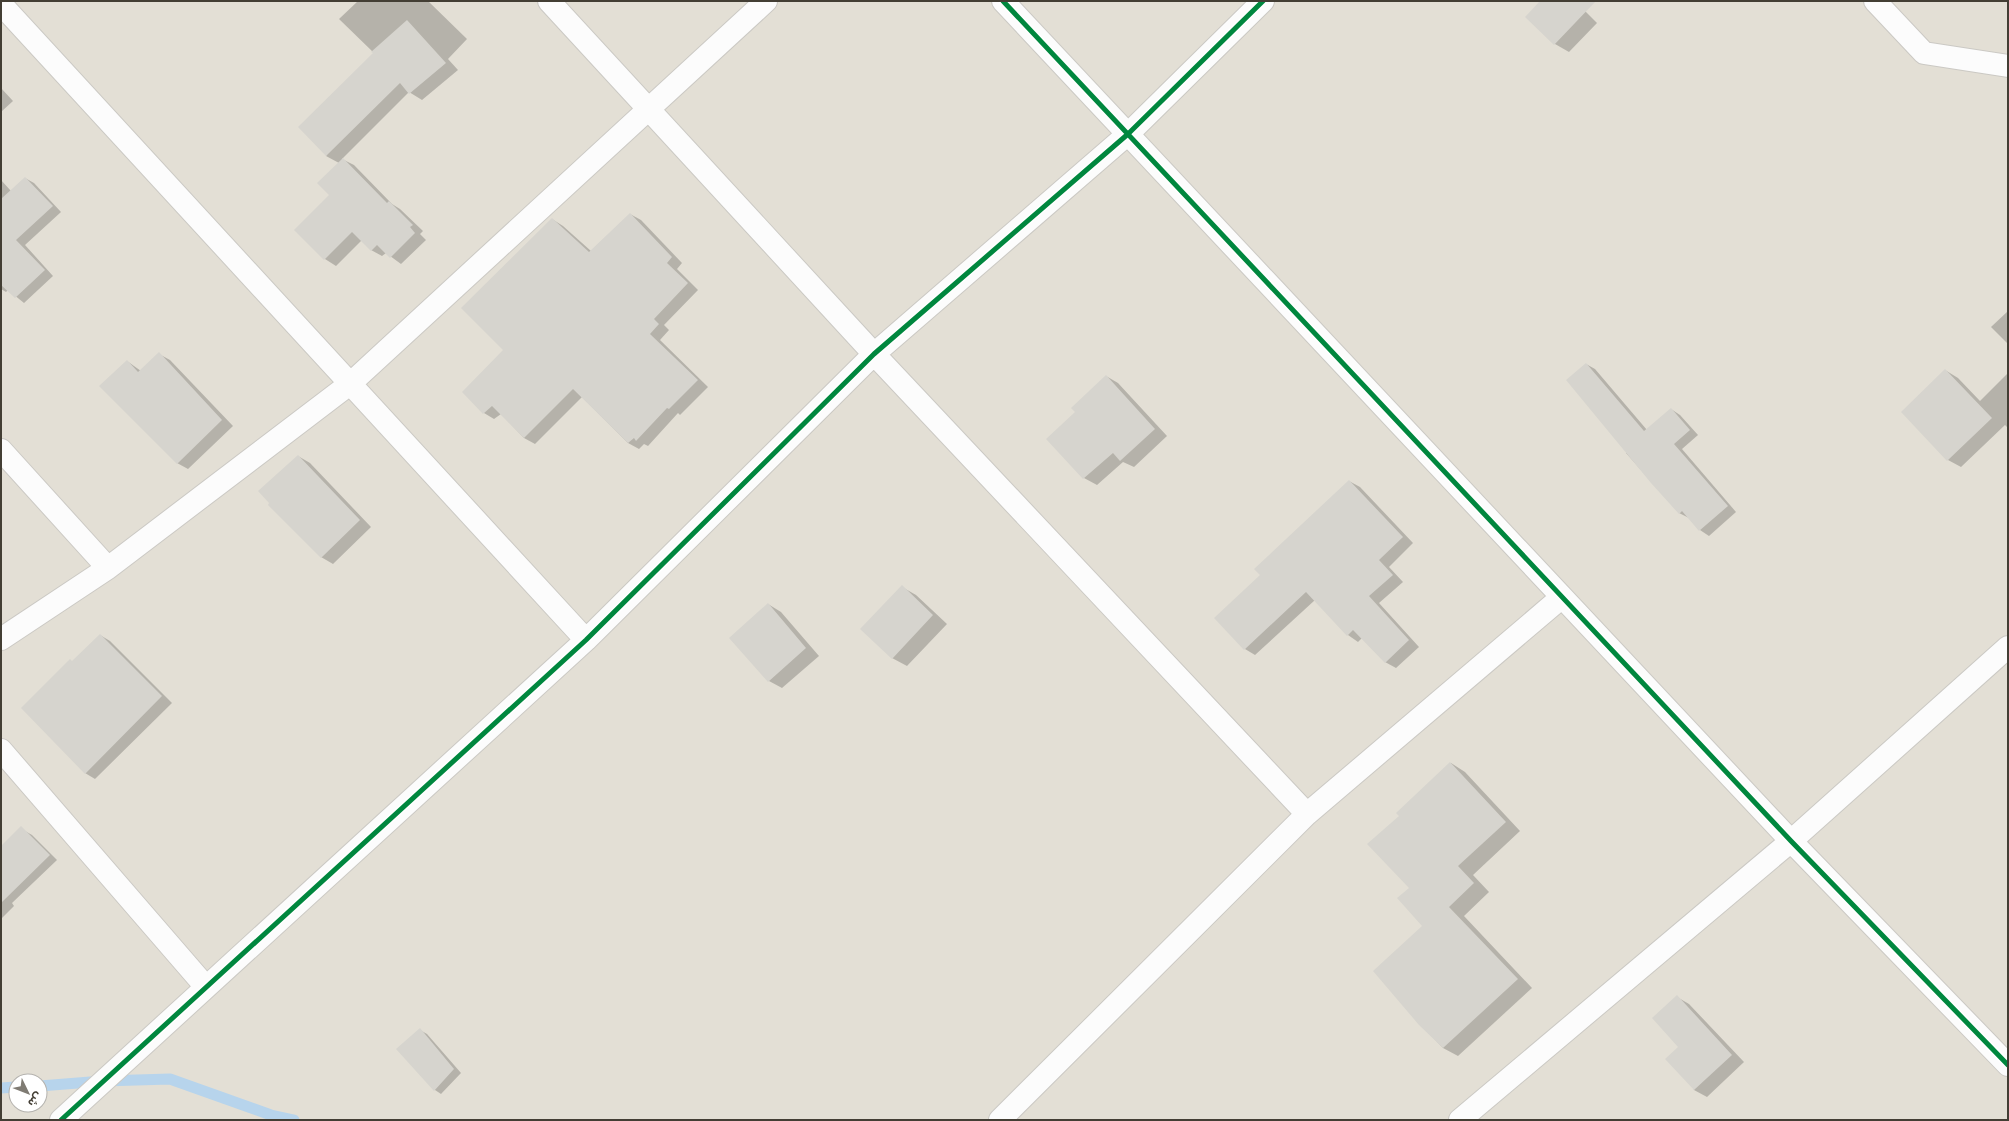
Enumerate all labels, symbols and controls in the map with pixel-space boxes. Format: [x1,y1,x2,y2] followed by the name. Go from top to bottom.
[8,1073,48,1113] north arrow
[25,1090,45,1109] text: ش

